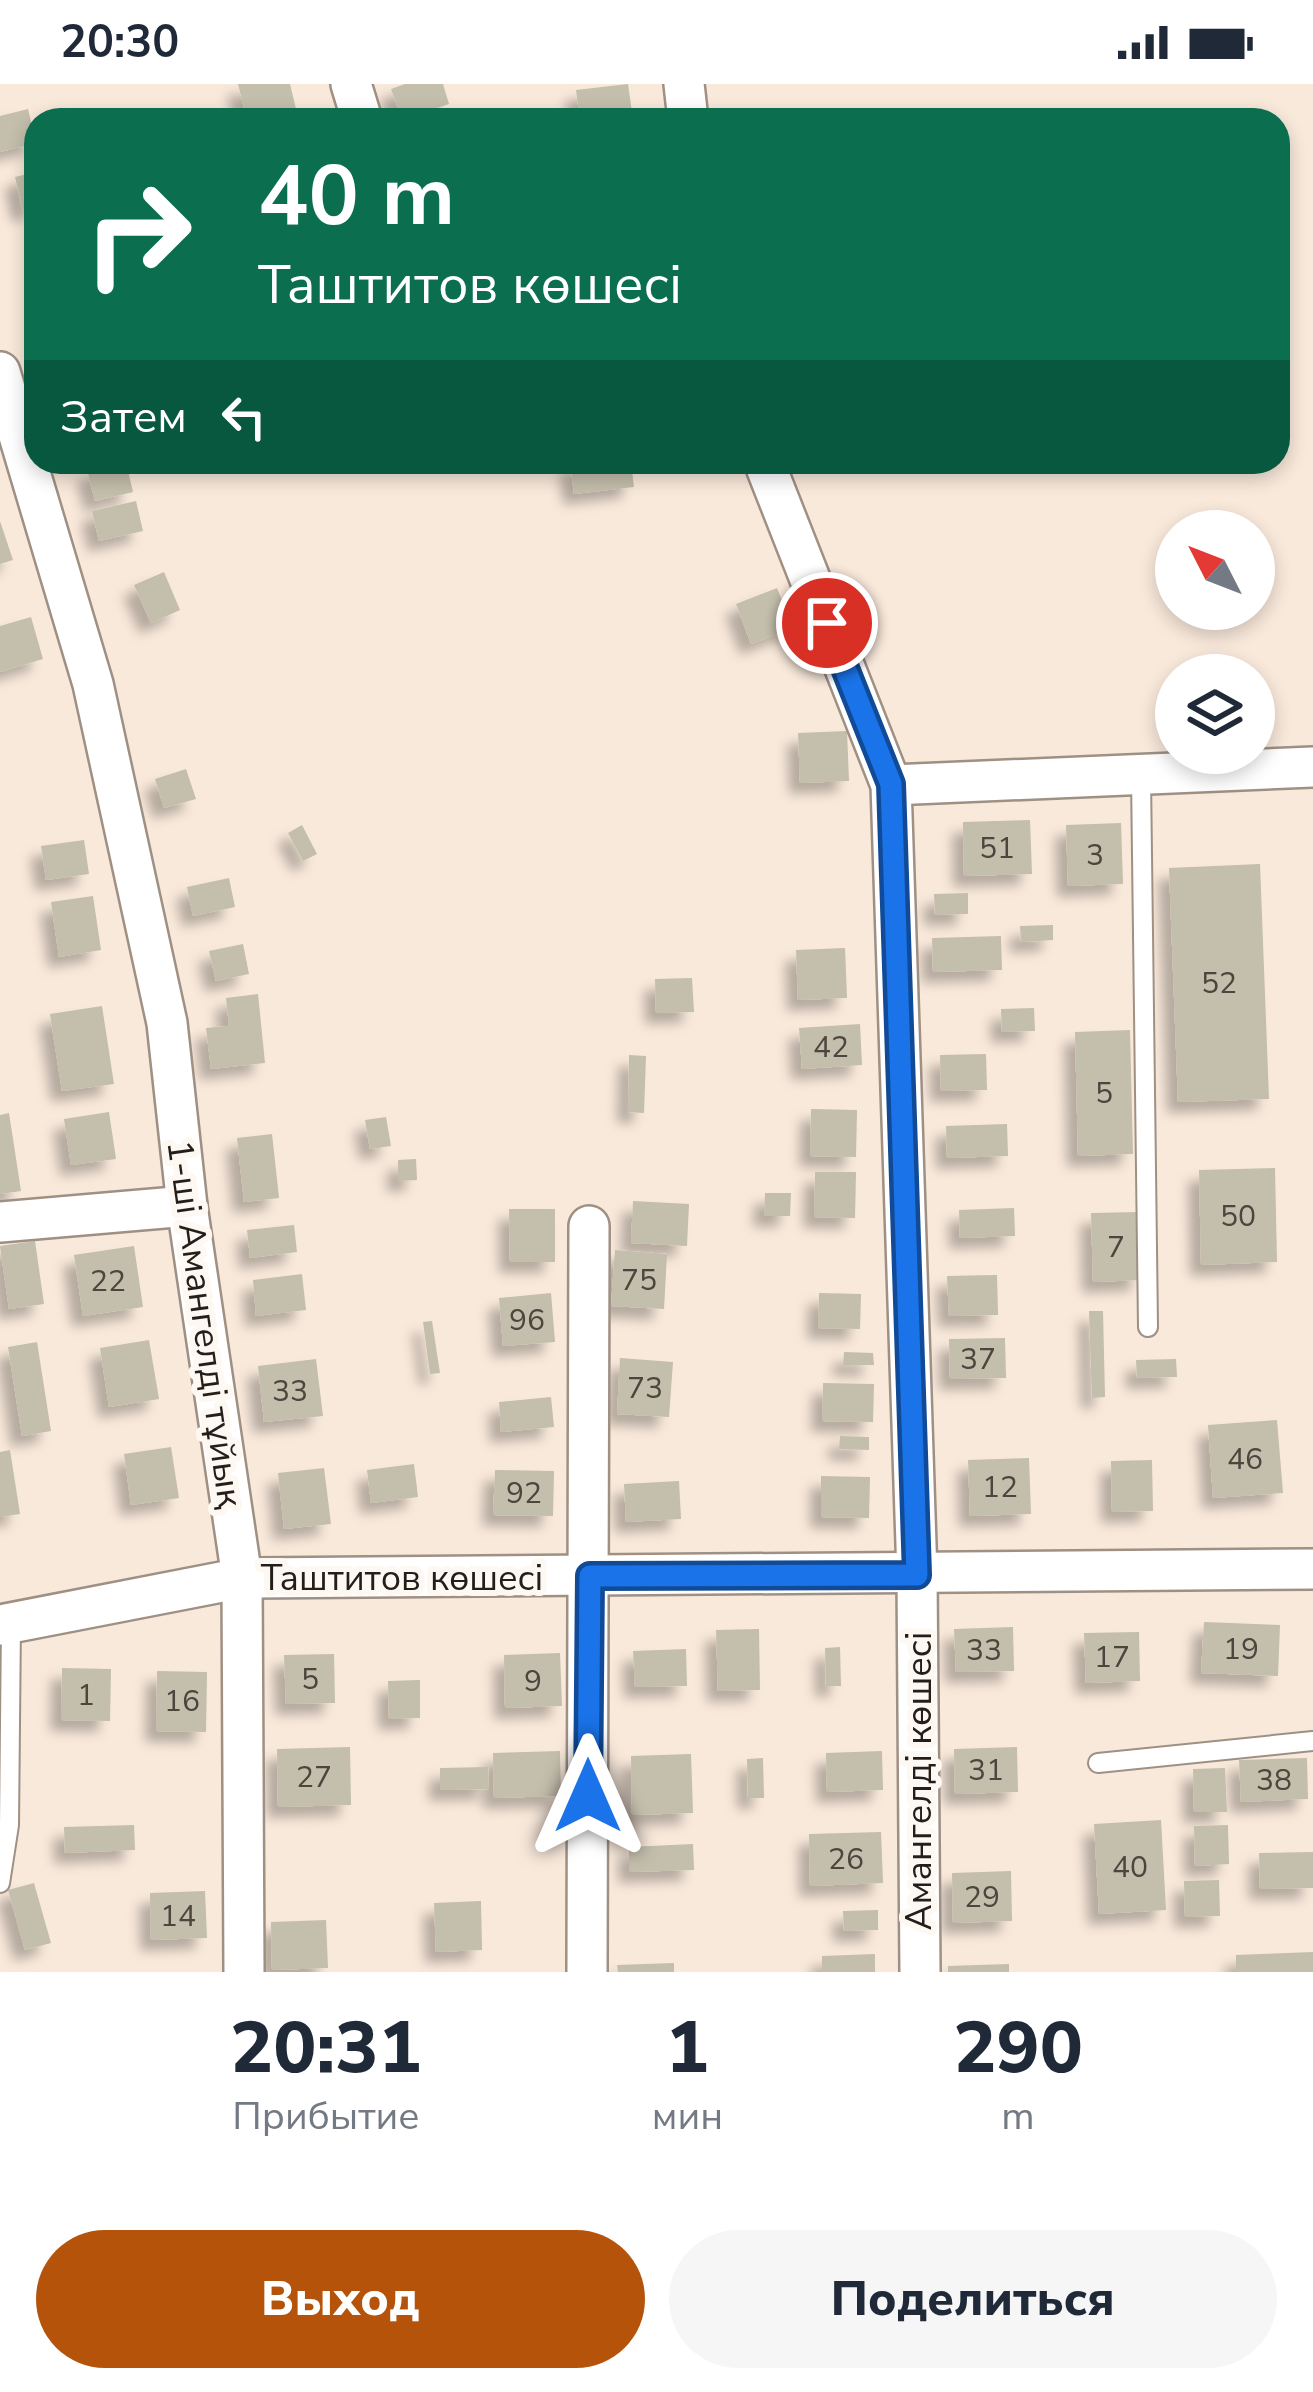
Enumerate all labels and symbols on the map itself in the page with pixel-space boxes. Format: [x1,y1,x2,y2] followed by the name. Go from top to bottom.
[1155,510,1275,630] north arrow
[776,572,878,674] pin
[979,828,1015,869] house number: 51
[1086,835,1104,876] house number: 3
[1201,963,1237,1004] house number: 52
[813,1027,849,1068] house number: 42
[1095,1073,1113,1114] house number: 5
[154,1137,255,1512] street label: 1-ші Амангелді тұйық
[1220,1196,1256,1237] house number: 50
[1107,1227,1125,1268] house number: 7
[621,1260,657,1301] house number: 75
[90,1261,126,1302] house number: 22
[509,1300,545,1341] house number: 96
[960,1339,996,1380] house number: 37
[627,1368,663,1409] house number: 73
[272,1371,308,1412] house number: 33
[1227,1439,1263,1480] house number: 46
[982,1467,1018,1508] house number: 12
[506,1473,542,1514] house number: 92
[261,1554,543,1603] street label: Таштитов көшесі
[1223,1629,1259,1670] house number: 19
[966,1630,1002,1671] house number: 33
[895,1632,944,1930] street label: Амангелді көшесі
[1094,1637,1130,1678] house number: 17
[301,1659,319,1700] house number: 5
[524,1661,542,1702] house number: 9
[77,1675,95,1716] house number: 1
[164,1681,200,1722] house number: 16
[525,1733,651,1859] position arrow
[968,1750,1004,1791] house number: 31
[296,1757,332,1798] house number: 27
[1256,1760,1292,1801] house number: 38
[828,1839,864,1880] house number: 26
[1112,1847,1148,1888] house number: 40
[964,1877,1000,1918] house number: 29
[160,1896,196,1937] house number: 14

